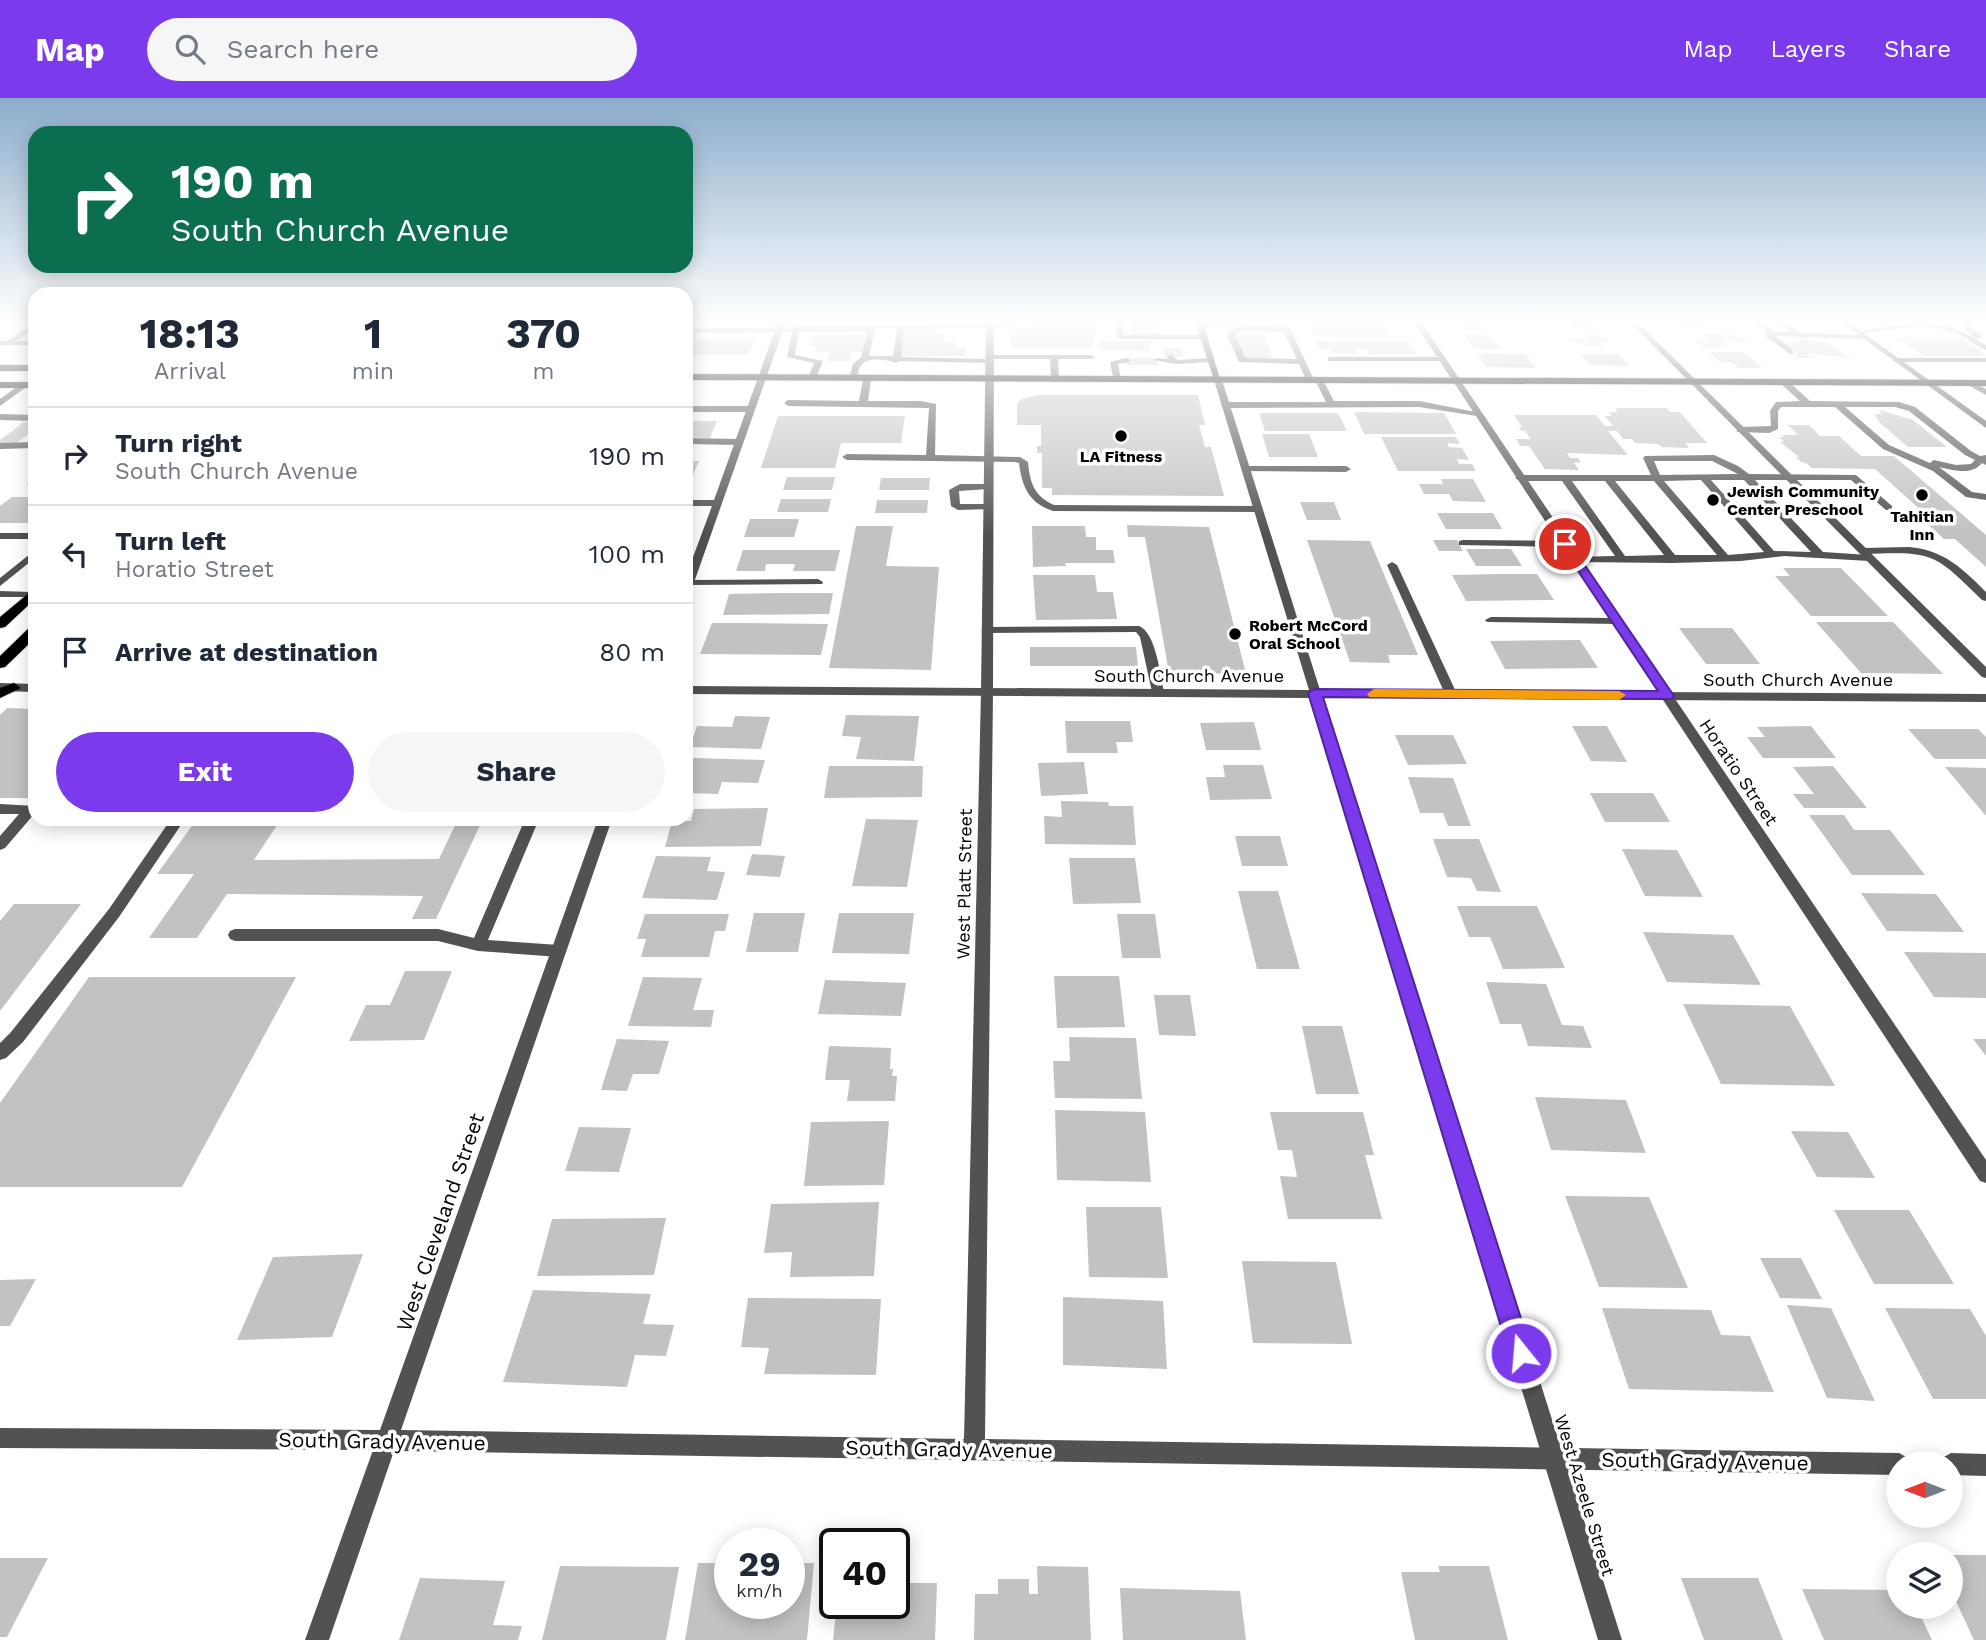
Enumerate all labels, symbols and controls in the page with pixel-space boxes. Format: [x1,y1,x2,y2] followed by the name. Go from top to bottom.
[147,18,637,81] search box
[35,30,105,69] text: Map
[171,30,209,68] icon: search
[227,34,379,64] text: Search here
[1684,35,1732,63] text: Map
[1770,35,1846,63] text: Layers
[1884,35,1951,63] text: Share
[171,152,314,210] text: 190 m
[56,154,147,245] icon: right
[171,211,509,249] text: South Church Avenue
[140,309,240,358] text: 18:13
[364,309,382,358] text: 1
[506,309,581,358] text: 370
[154,358,226,385] text: Arrival
[352,358,394,385] text: min
[533,358,554,385] text: m
[115,428,242,458] text: Turn right
[1113,428,1129,444] marker: LA Fitness
[56,437,94,475] icon: right
[589,441,665,471] text: 190 m
[1080,447,1163,466] place label: LA Fitness
[115,458,358,485] text: South Church Avenue
[1727,482,1880,519] place label: Jewish Community Center Preschool
[1914,487,1930,503] marker: Tahitian Inn
[1705,492,1721,508] marker: Jewish Community Center Preschool
[1890,507,1954,544] place label: Tahitian Inn
[1535,514,1595,574] pin
[1546,525,1584,563] icon: arrive
[115,526,226,556] text: Turn left
[56,535,94,573] icon: left
[589,539,665,569] text: 100 m
[115,556,274,583] text: Horatio Street
[1249,616,1368,653] place label: Robert McCord Oral School
[1227,626,1243,642] marker: Robert McCord Oral School
[56,633,94,671] icon: arrive
[115,637,378,667] text: Arrive at destination
[599,637,665,667] text: 80 m
[1094,665,1284,686] street label: South Church Avenue
[1703,669,1893,690] street label: South Church Avenue
[1696,715,1783,830] street label: Horatio Street
[56,732,354,812] button: Exit
[368,732,665,812] button: Share
[952,808,976,960] street label: West Platt Street
[391,1109,489,1334] street label: West Cleveland Street
[1484,1316,1558,1390] position arrow
[1550,1412,1620,1579] street label: West Azeele Street
[278,1427,486,1455] street label: South Grady Avenue
[845,1435,1053,1463] street label: South Grady Avenue
[1601,1447,1809,1475] street label: South Grady Avenue
[1886,1451,1964,1528] north arrow
[1886,1451,1963,1619] map controls
[819,1528,910,1619] speed limit sign: 40
[1886,1542,1963,1619] button: layers
[738,1543,781,1585] text: 29
[736,1580,783,1601] text: km/h

